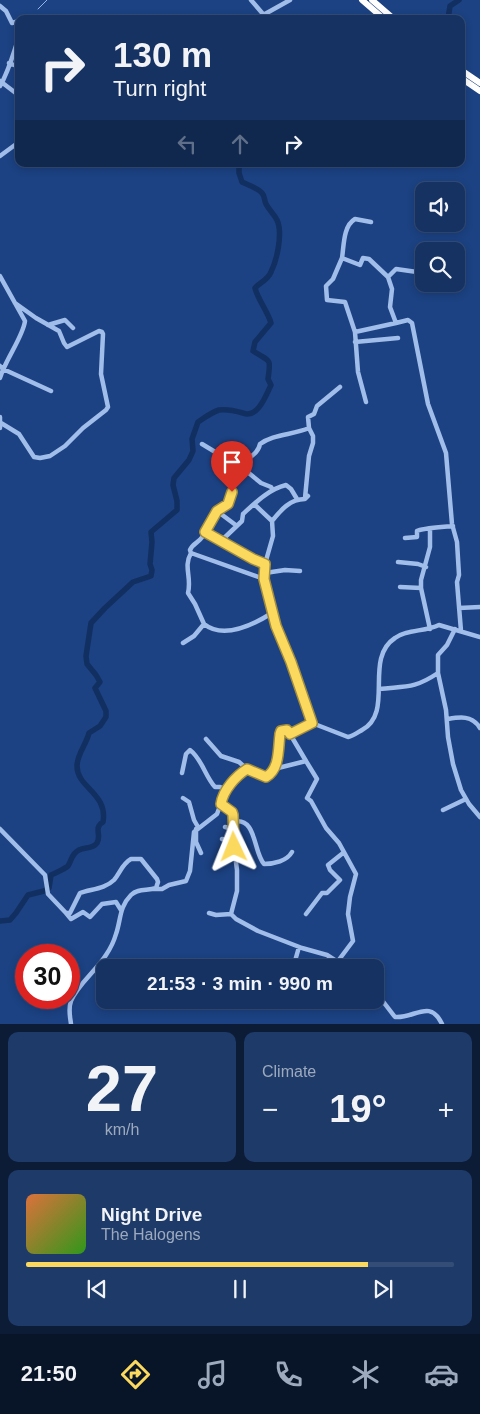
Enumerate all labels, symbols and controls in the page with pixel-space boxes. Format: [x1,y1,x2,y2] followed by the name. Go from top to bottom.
[30,35,95,100] icon: right
[113,35,212,74] text: 130 m
[113,76,206,101] text: Turn right
[173,130,201,158] icon: left
[226,130,254,158] icon: ahead
[279,130,307,158] icon: right
[415,182,465,292] map controls
[415,182,465,232] button: sound
[415,242,465,292] button: search
[211,441,253,492] pin
[218,448,246,476] icon: arrive
[207,820,259,872] position arrow
[15,944,80,1009] speed limit sign: 30
[147,973,333,994] text: 21:53 · 3 min · 990 m
[86,1052,158,1125] text: 27
[262,1063,316,1080] text: Climate
[329,1088,387,1130] text: 19°
[262,1094,278,1125] text: −
[438,1094,454,1125] text: +
[105,1121,139,1138] text: km/h
[101,1204,202,1225] text: Night Drive
[101,1226,201,1243] text: The Halogens
[83,1275,111,1303] icon: previous
[226,1275,254,1303] icon: pause
[369,1275,397,1303] icon: next
[118,1357,153,1392] icon: directions
[195,1357,230,1392] icon: music
[271,1357,306,1392] icon: phone
[348,1357,383,1392] icon: climate
[424,1357,459,1392] icon: car
[21,1361,77,1386] text: 21:50

